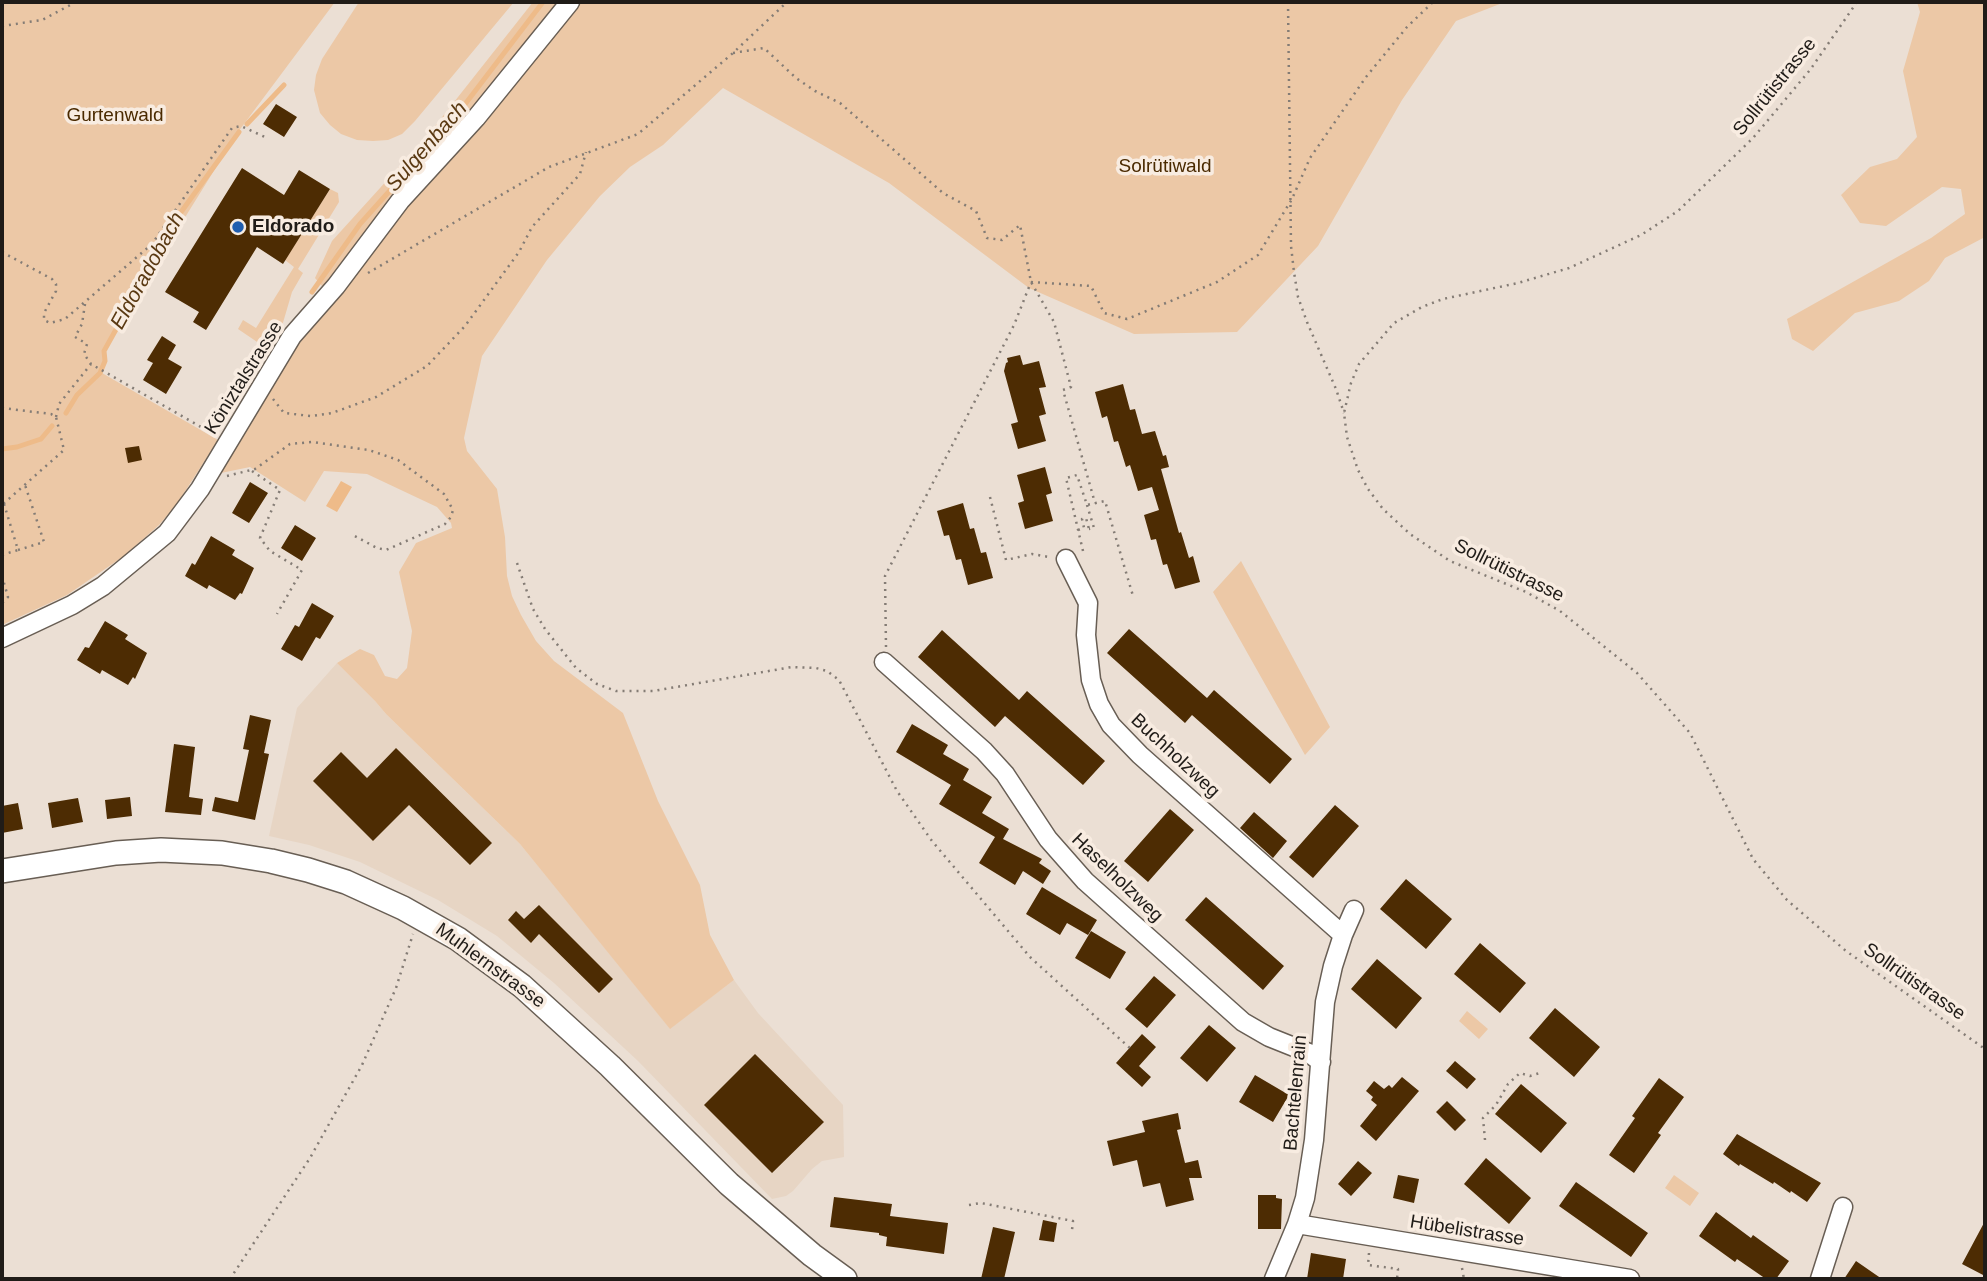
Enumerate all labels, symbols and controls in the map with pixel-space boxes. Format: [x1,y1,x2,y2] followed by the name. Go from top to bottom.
[1729,33,1821,141] street label: Sollrütistrasse
[381,97,473,197] water label: Sulgenbach
[66,105,164,127] park label: Gurtenwald
[1119,156,1211,178] park label: Solrütiwald
[106,208,190,334] water label: Eldoradobach
[252,216,334,238] place label: Eldorado
[230,219,246,235] marker: Eldorado
[200,317,288,439] street label: Köniztalstrasse
[1450,535,1568,607] street label: Sollrütistrasse
[1126,709,1224,803] street label: Buchholzweg
[1067,829,1167,927] street label: Haselholzweg
[431,919,549,1013] street label: Muhlernstrasse
[1859,938,1969,1026] street label: Sollrütistrasse
[1280,1034,1312,1152] street label: Bachtelenrain
[1408,1211,1526,1251] street label: Hübelistrasse

